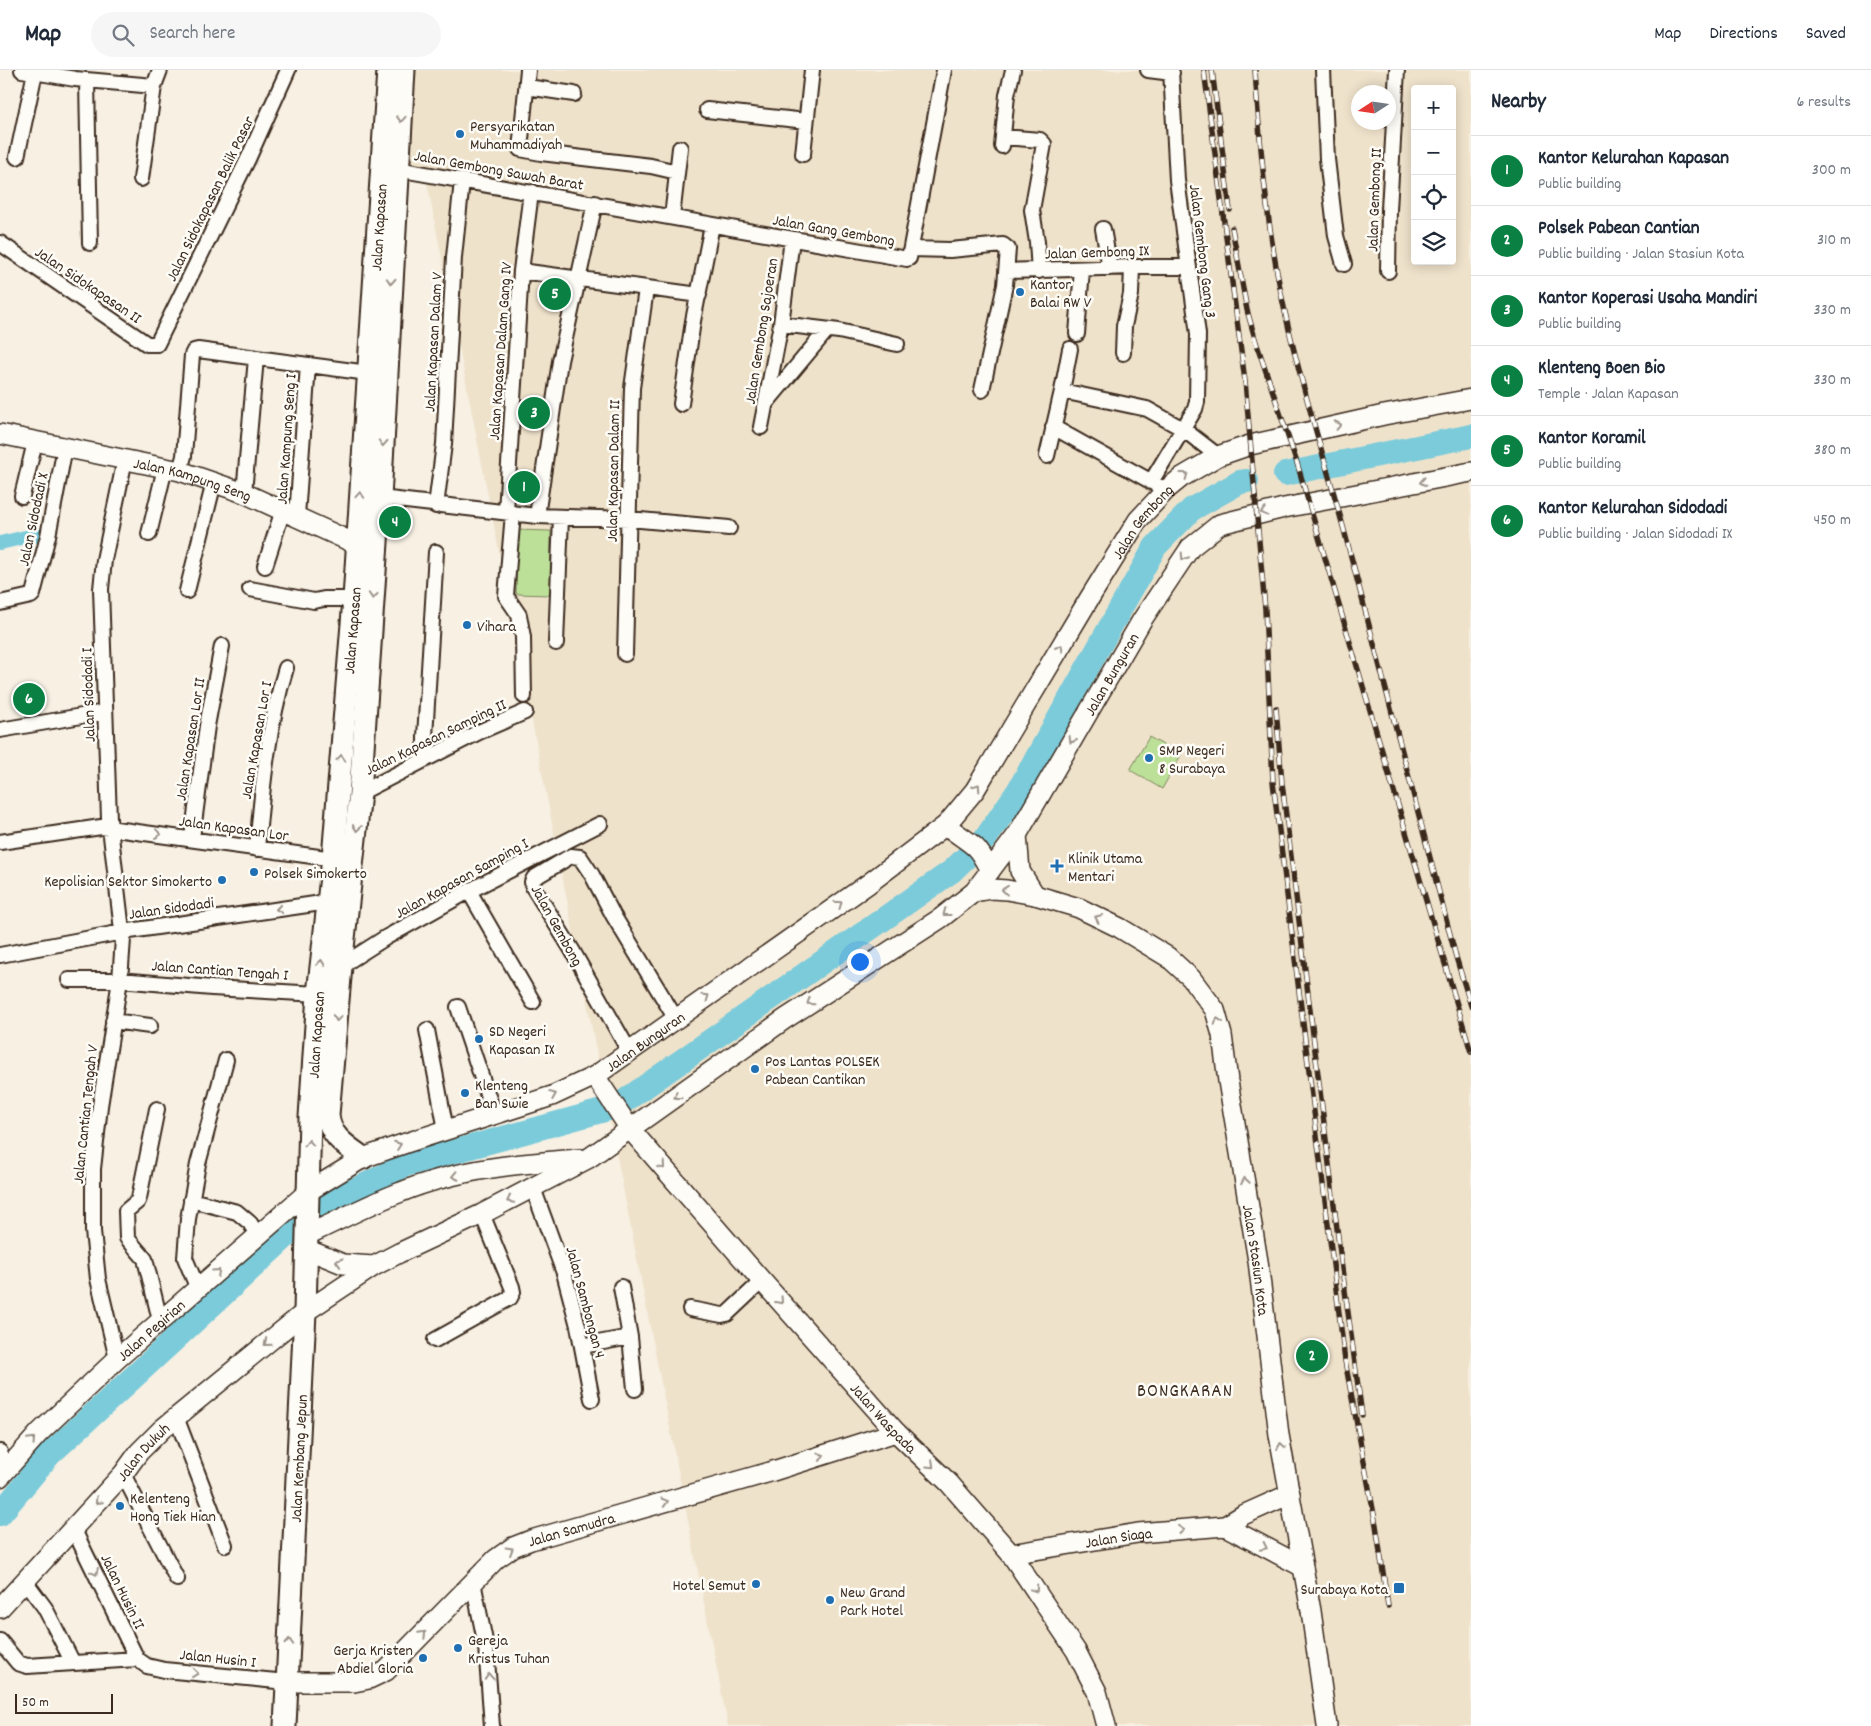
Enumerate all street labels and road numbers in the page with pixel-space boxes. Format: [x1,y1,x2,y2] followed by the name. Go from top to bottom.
[161,112,261,286] street label: Jalan Sidokapasan Balik Pasar
[412,145,585,198] street label: Jalan Gembong Sawah Barat
[1362,148,1389,252] street label: Jalan Gembong II
[366,183,395,272] street label: Jalan Kapasan
[1182,183,1221,320] street label: Jalan Gembong Gang 3
[771,209,897,254] street label: Jalan Gang Gembong
[1044,240,1150,267] street label: Jalan Gembong IX
[30,242,146,330] street label: Jalan Sidokapasan II
[740,257,785,406] street label: Jalan Gembong Sajoeran
[484,261,519,441] street label: Jalan Kapasan Dalam Gang IV
[419,271,450,413] street label: Jalan Kapasan Dalam V
[271,373,304,505] street label: Jalan Kampung Seng I
[602,400,627,542] street label: Jalan Kapasan Dalam II
[131,453,255,509] street label: Jalan Kampung Seng
[13,470,56,568] street label: Jalan Sidodadi X
[1107,479,1179,564] street label: Jalan Gembong
[339,586,369,675] street label: Jalan Kapasan
[1080,629,1146,721] street label: Jalan Bunguran
[76,647,103,742] street label: Jalan Sidodadi I
[170,676,213,802] street label: Jalan Kapasan Lor II
[236,680,279,801] street label: Jalan Kapasan Lor I
[362,694,511,782] street label: Jalan Kapasan Samping II
[177,810,290,849] street label: Jalan Kapasan Lor
[391,833,533,926] street label: Jalan Kapasan Samping I
[524,881,588,971] street label: Jalan Gembong
[127,892,215,927] street label: Jalan Sidodadi
[151,955,289,988] street label: Jalan Cantian Tengah I
[304,991,332,1079] street label: Jalan Kapasan
[602,1007,691,1079] street label: Jalan Bunguran
[68,1043,105,1185] street label: Jalan Cantian Tengah V
[1235,1203,1274,1317] street label: Jalan Stasiun Kota
[559,1244,611,1361] street label: Jalan Sambongan 4
[113,1295,191,1368] street label: Jalan Pegirian
[844,1379,921,1460] street label: Jalan Waspada
[286,1394,315,1523] street label: Jalan Kembang Jepun
[112,1418,176,1488] street label: Jalan Dukuh
[526,1508,618,1554] street label: Jalan Samudra
[1084,1523,1154,1556] street label: Jalan Siaga
[94,1550,150,1634] street label: Jalan Husin II
[179,1644,257,1675] street label: Jalan Husin I

